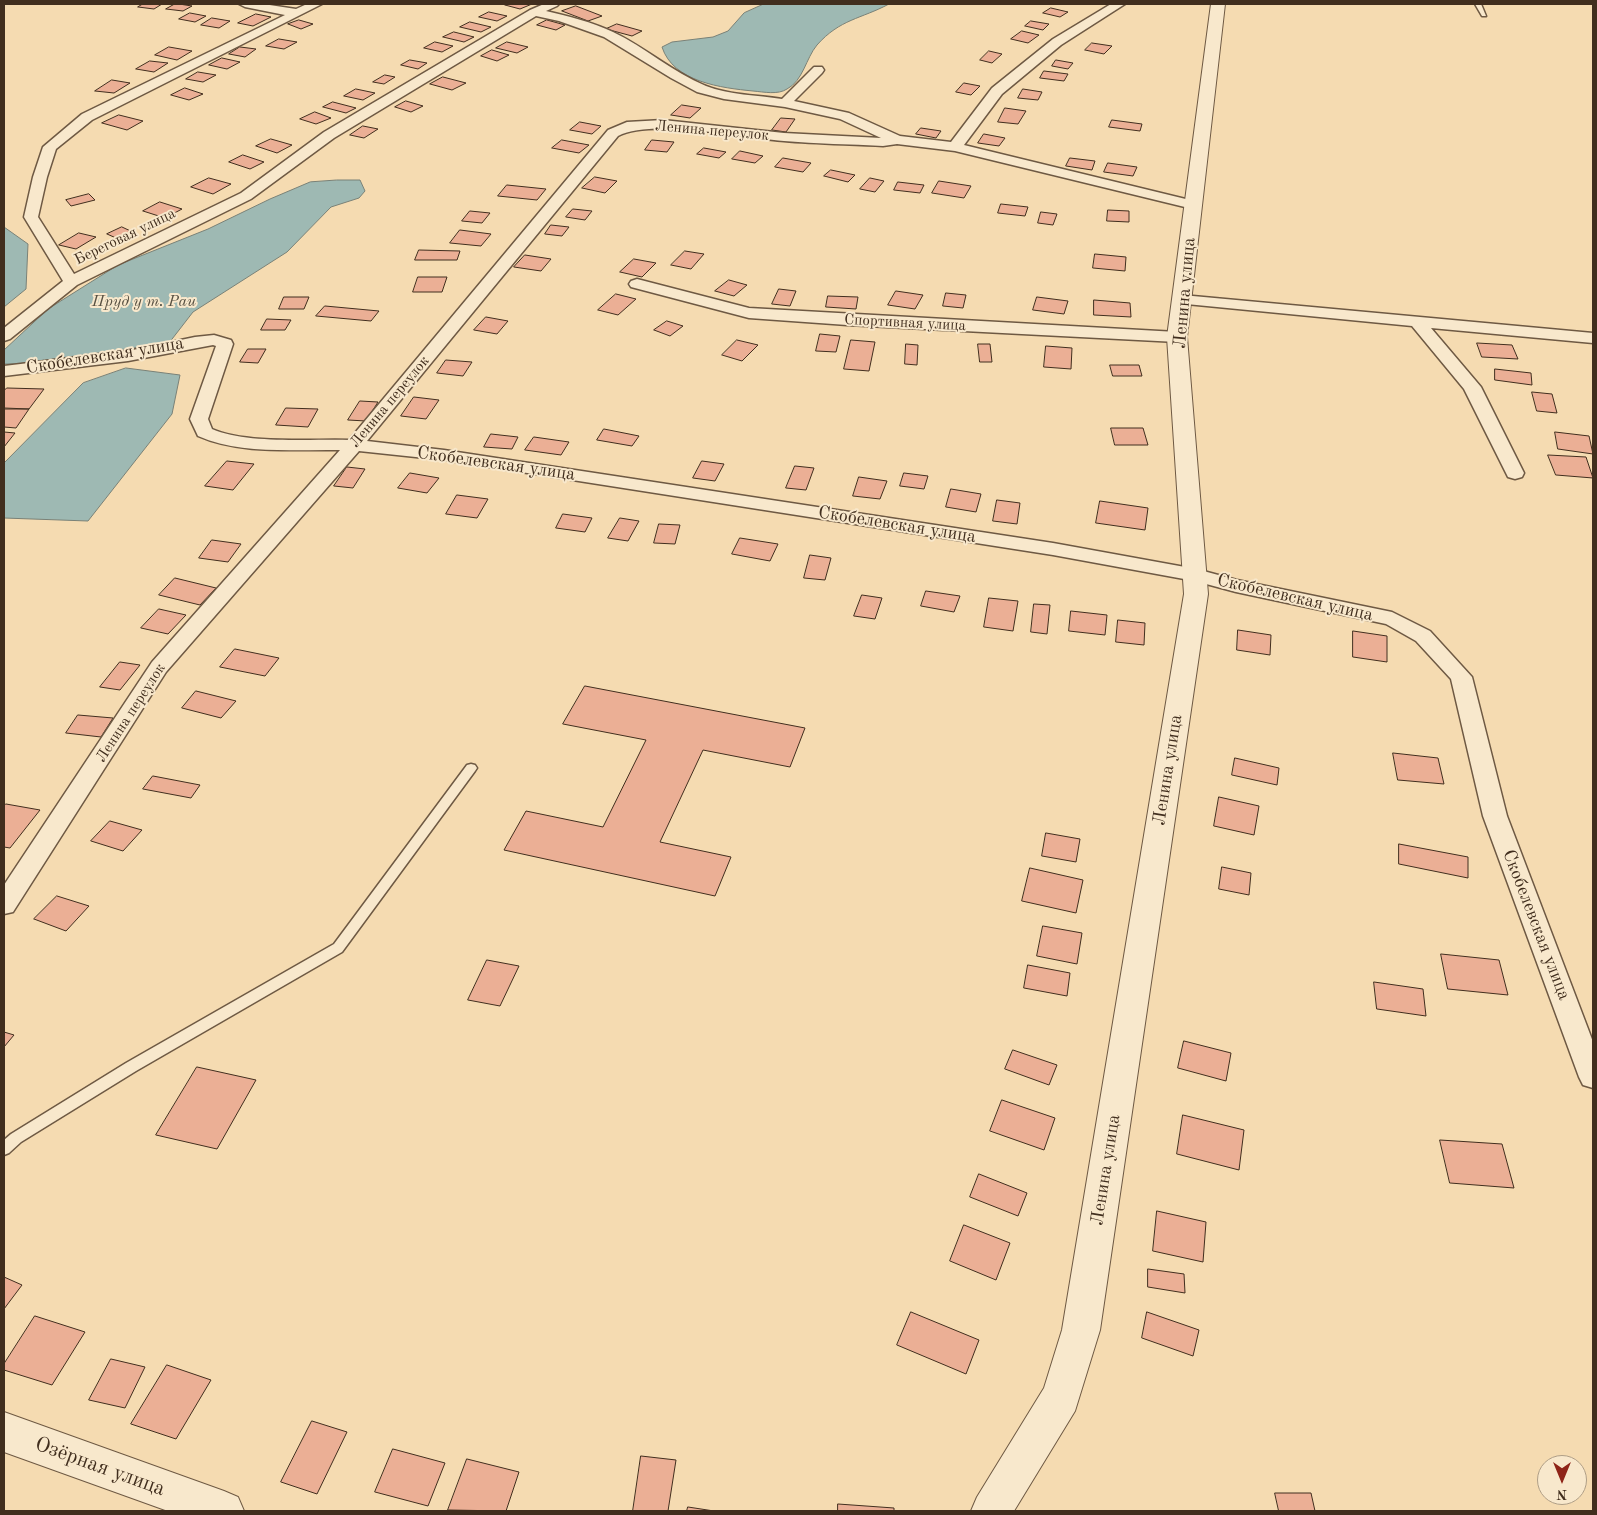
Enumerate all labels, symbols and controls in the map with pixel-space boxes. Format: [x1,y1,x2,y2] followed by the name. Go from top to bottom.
[654,117,770,145] street label: Ленина переулок
[71,205,179,269] street label: Береговая улица
[1169,236,1201,350] street label: Ленина улица
[92,292,196,312] water label: Пруд у т. Раи
[844,311,966,335] street label: Спортивная улица
[25,333,185,379] street label: Скобелевская улица
[346,353,434,451] street label: Ленина переулок
[416,442,576,486] street label: Скобелевская улица
[817,502,977,548] street label: Скобелевская улица
[1215,570,1375,626] street label: Скобелевская улица
[92,660,170,766] street label: Ленина переулок
[1149,713,1187,827] street label: Ленина улица
[1497,847,1575,1003] street label: Скобелевская улица
[1087,1113,1125,1227] street label: Ленина улица
[31,1432,169,1502] street label: Озёрная улица
[1537,1455,1587,1505] north arrow
[1557,1487,1567,1501] text: N

